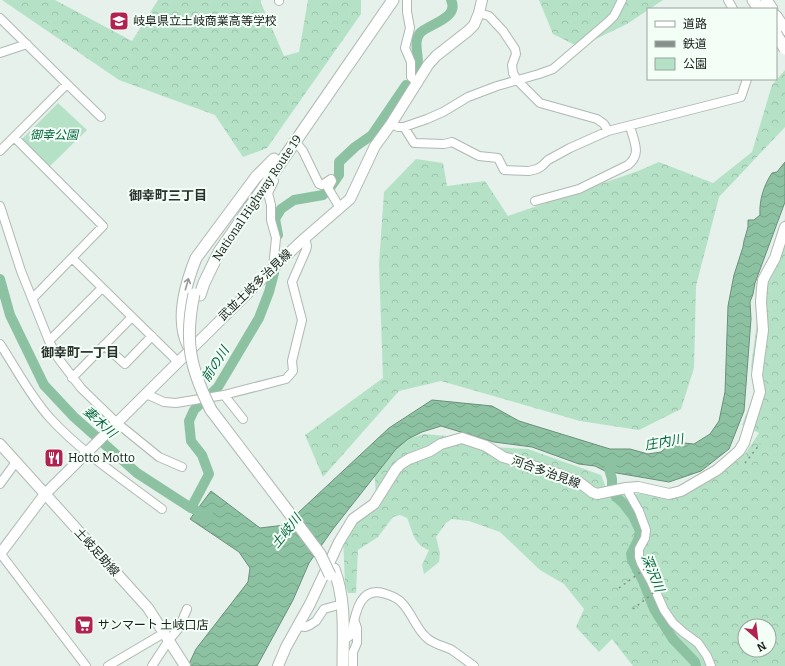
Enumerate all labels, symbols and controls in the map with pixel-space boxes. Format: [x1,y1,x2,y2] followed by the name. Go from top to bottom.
[647,8,777,80] legend
[108,10,130,32] school or university icon: 岐阜県立土岐商業高等学校
[133,14,277,28] place label: 岐阜県立土岐商業高等学校
[683,17,707,31] text: 道路
[683,37,707,51] text: 鉄道
[683,57,707,71] text: 公園
[30,128,80,142] park label: 御幸公園
[210,132,304,264] street label: National Highway Route 19
[129,188,207,203] district label: 御幸町三丁目
[216,247,294,323] street label: 武並土岐多治見線
[184,277,191,290] one-way arrow
[198,342,233,384] water label: 前の川
[41,345,119,360] district label: 御幸町一丁目
[80,403,121,442] water label: 妻木川
[643,431,686,453] water label: 庄内川
[43,447,65,469] restaurant icon: Hotto Motto
[68,451,135,465] place label: Hotto Motto
[510,453,582,491] street label: 河合多治見線
[268,510,305,551] water label: 土岐川
[72,525,122,579] street label: 土岐足助線
[639,552,668,596] water label: 深沢川
[73,614,95,636] supermarket icon: サンマート 土岐口店
[98,618,208,632] place label: サンマート 土岐口店
[737,618,777,658] north arrow
[754,639,768,654] text: N

